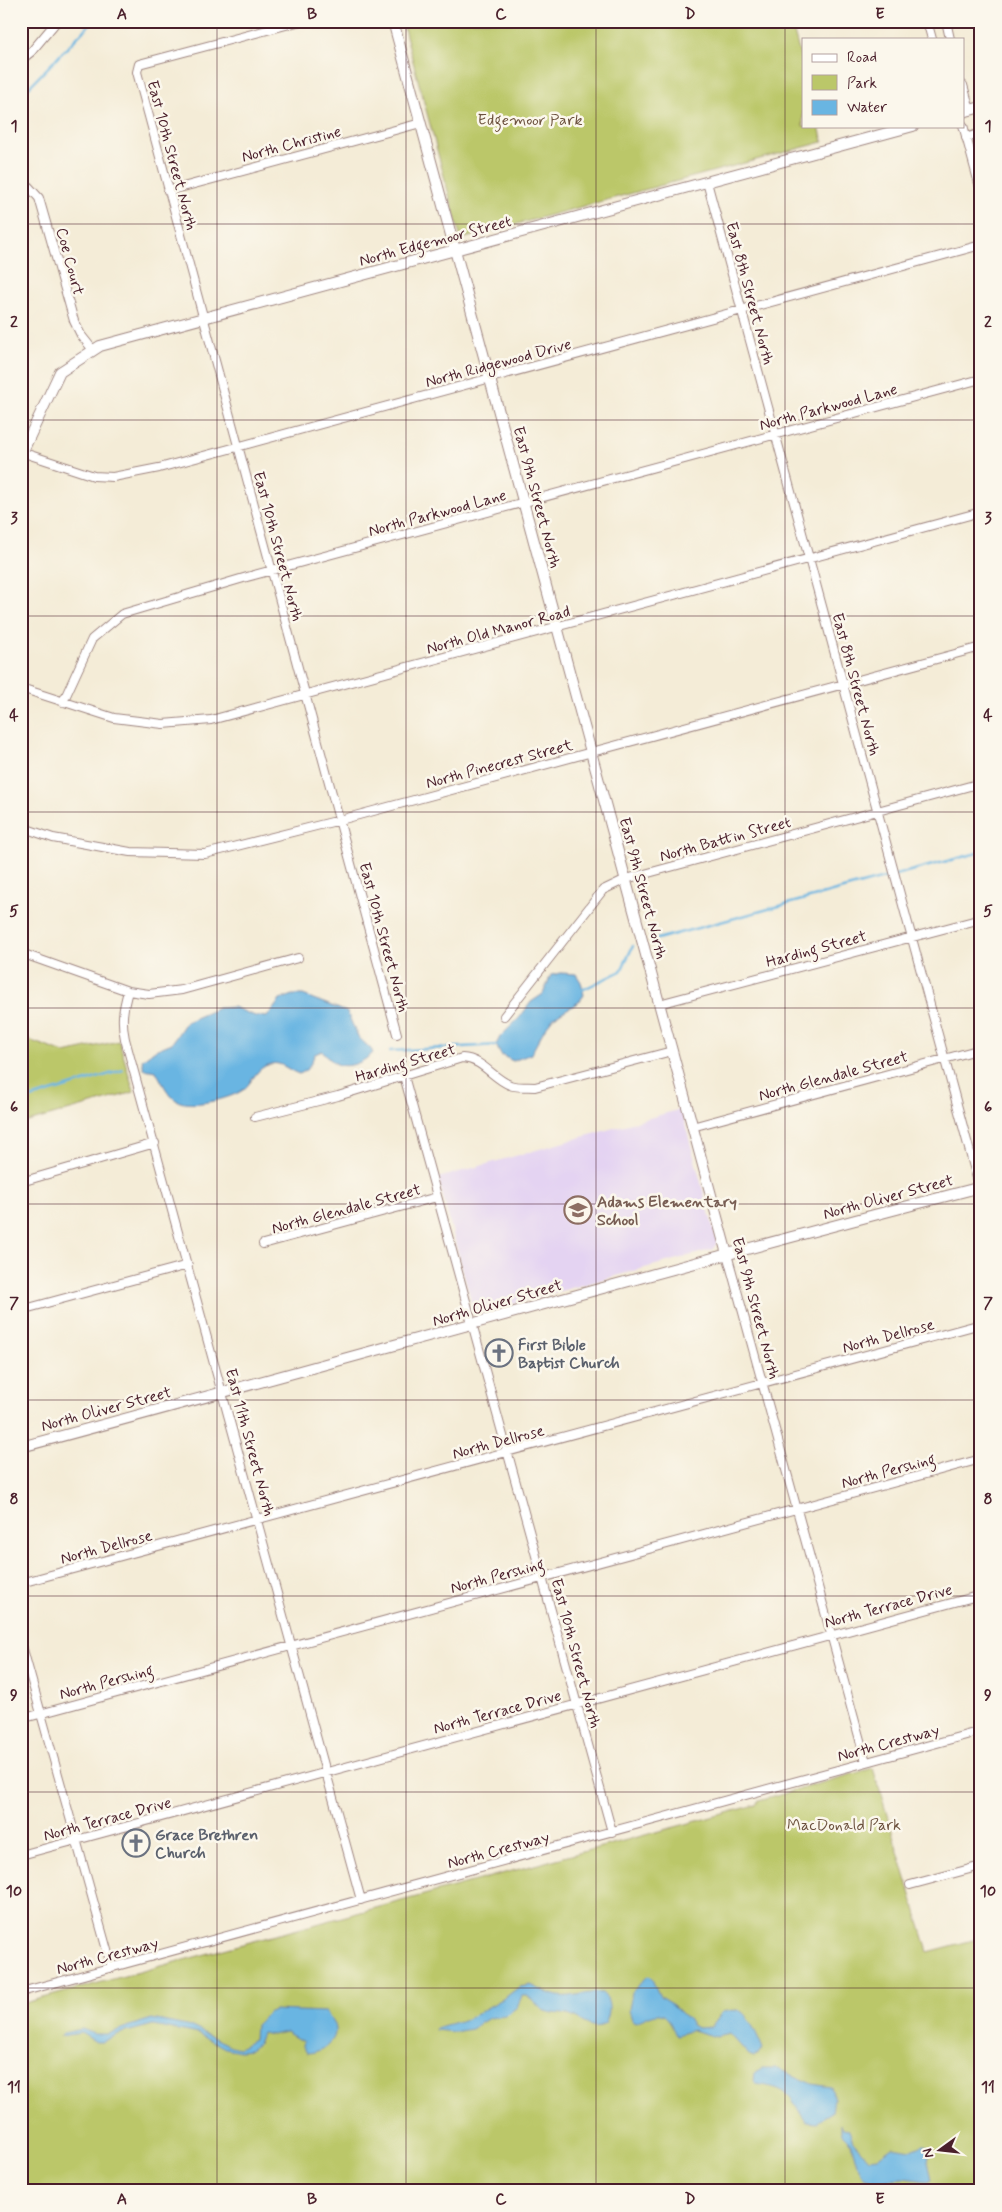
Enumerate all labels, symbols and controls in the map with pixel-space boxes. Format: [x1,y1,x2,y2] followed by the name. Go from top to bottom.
[117,4,127,25] text: A
[307,4,317,25] text: B
[495,4,507,25] text: C
[684,4,696,25] text: D
[875,4,885,25] text: E
[802,38,964,128] legend
[847,48,877,68] text: Road
[847,74,877,94] text: Park
[141,78,202,233] street label: East 10th Street North
[847,98,887,118] text: Water
[478,110,582,132] park label: Edgemoor Park
[10,116,18,137] text: 1
[984,116,992,137] text: 1
[239,121,343,168] street label: North Christine
[357,211,514,273] street label: North Edgemoor Street
[720,220,779,367] street label: East 8th Street North
[50,225,89,298] street label: Coe Court
[10,312,18,333] text: 2
[984,312,992,333] text: 2
[423,334,574,394] street label: North Ridgewood Drive
[757,379,900,436] street label: North Parkwood Lane
[508,424,566,571] street label: East 9th Street North
[247,469,308,624] street label: East 10th Street North
[366,485,509,542] street label: North Parkwood Lane
[10,508,18,529] text: 3
[984,508,992,529] text: 3
[424,601,573,660] street label: North Old Manor Road
[826,611,885,758] street label: East 8th Street North
[9,705,19,726] text: 4
[983,705,993,726] text: 4
[424,735,576,794] street label: North Pinecrest Street
[657,812,793,867] street label: North Battin Street
[614,815,672,962] street label: East 9th Street North
[353,860,414,1015] street label: East 10th Street North
[9,901,19,922] text: 5
[983,901,993,922] text: 5
[764,926,870,974] street label: Harding Street
[353,1039,459,1089] street label: Harding Street
[756,1046,911,1107] street label: North Glendale Street
[10,1097,18,1118] text: 6
[984,1097,992,1118] text: 6
[821,1170,956,1225] street label: North Oliver Street
[269,1179,424,1240] street label: North Glendale Street
[597,1192,737,1231] place label: Adams Elementary School
[563,1195,593,1225] school or university icon: Adams Elementary School
[727,1235,785,1382] street label: East 9th Street North
[430,1275,565,1332] street label: North Oliver Street
[9,1293,19,1314] text: 7
[983,1293,993,1314] text: 7
[840,1314,937,1359] street label: North Dellrose
[518,1335,620,1374] place label: First Bible Baptist Church
[484,1338,514,1368] church icon: First Bible Baptist Church
[220,1366,279,1519] street label: East 11th Street North
[39,1382,174,1437] street label: North Oliver Street
[450,1420,547,1465] street label: North Dellrose
[839,1449,938,1495] street label: North Pershing
[9,1489,19,1510] text: 8
[983,1489,993,1510] text: 8
[58,1525,155,1570] street label: North Dellrose
[448,1554,547,1600] street label: North Pershing
[545,1576,606,1731] street label: East 10th Street North
[822,1579,955,1634] street label: North Terrace Drive
[57,1660,156,1706] street label: North Pershing
[10,1685,18,1706] text: 9
[431,1685,564,1740] street label: North Terrace Drive
[984,1685,992,1706] text: 9
[835,1720,942,1767] street label: North Crestway
[41,1792,174,1847] street label: North Terrace Drive
[787,1815,901,1836] park label: MacDonald Park
[155,1825,258,1864] place label: Grace Brethren Church
[445,1827,552,1874] street label: North Crestway
[121,1828,151,1858] church icon: Grace Brethren Church
[6,1881,22,1902] text: 10
[980,1881,996,1902] text: 10
[54,1933,161,1980] street label: North Crestway
[7,2077,21,2098] text: 11
[981,2077,995,2098] text: 11
[914,2124,964,2174] north arrow
[919,2146,938,2160] text: N
[117,2189,127,2210] text: A
[307,2189,317,2210] text: B
[495,2189,507,2210] text: C
[684,2189,696,2210] text: D
[875,2189,885,2210] text: E

